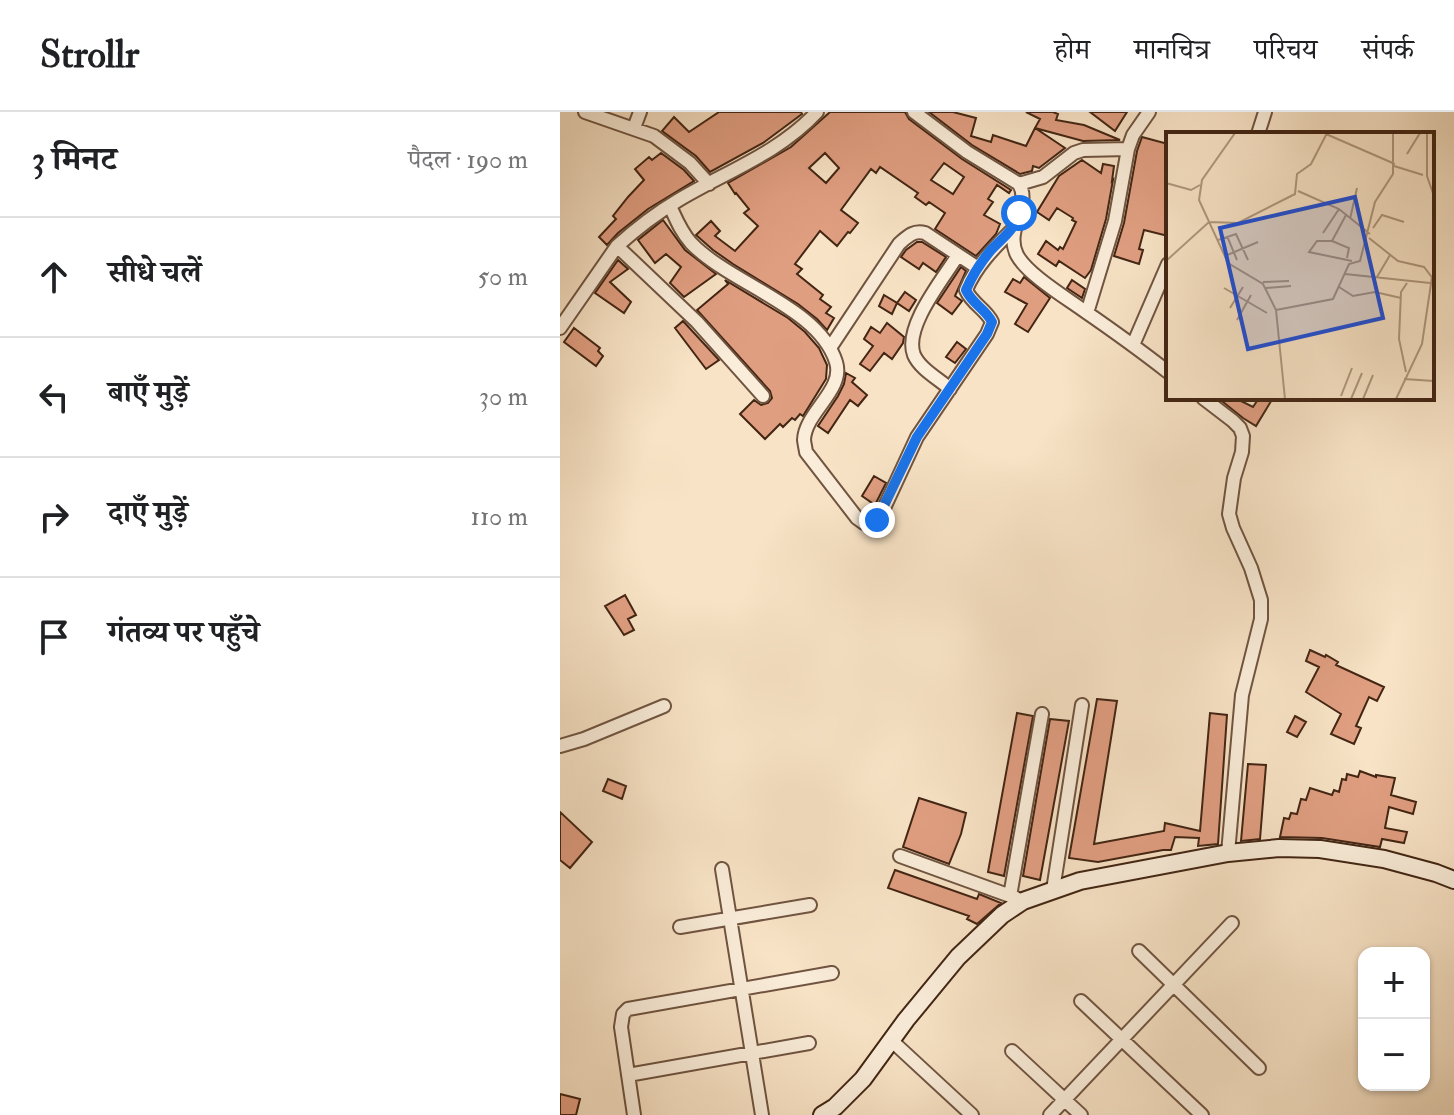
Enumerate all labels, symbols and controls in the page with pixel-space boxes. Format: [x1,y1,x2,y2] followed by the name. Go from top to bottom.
[40,31,139,79] text: Strollr
[1054,33,1090,68] text: होम
[1134,33,1210,68] text: मानचित्र
[1254,33,1317,68] text: परिचय
[1361,33,1414,68] text: संपर्क
[1166,132,1434,400] inset map
[32,138,117,181] text: 3 मिनट
[408,144,528,176] text: पैदल · 190 m
[1001,195,1037,231] route start
[108,254,201,291] text: सीधे चलें
[32,255,76,299] icon: ahead
[478,261,528,293] text: 50 m
[108,374,189,411] text: बाएँ मुड़ें
[32,375,76,419] icon: left
[479,381,528,413] text: 30 m
[108,494,188,531] text: दाएँ मुड़ें
[32,495,76,539] icon: right
[471,501,528,533] text: 110 m
[859,502,895,538] route end
[108,614,259,651] text: गंतव्य पर पहुँचे
[32,615,76,659] icon: arrive
[1358,947,1430,1091] map controls
[1358,947,1430,1019] button: +
[1358,1019,1430,1091] button: −

